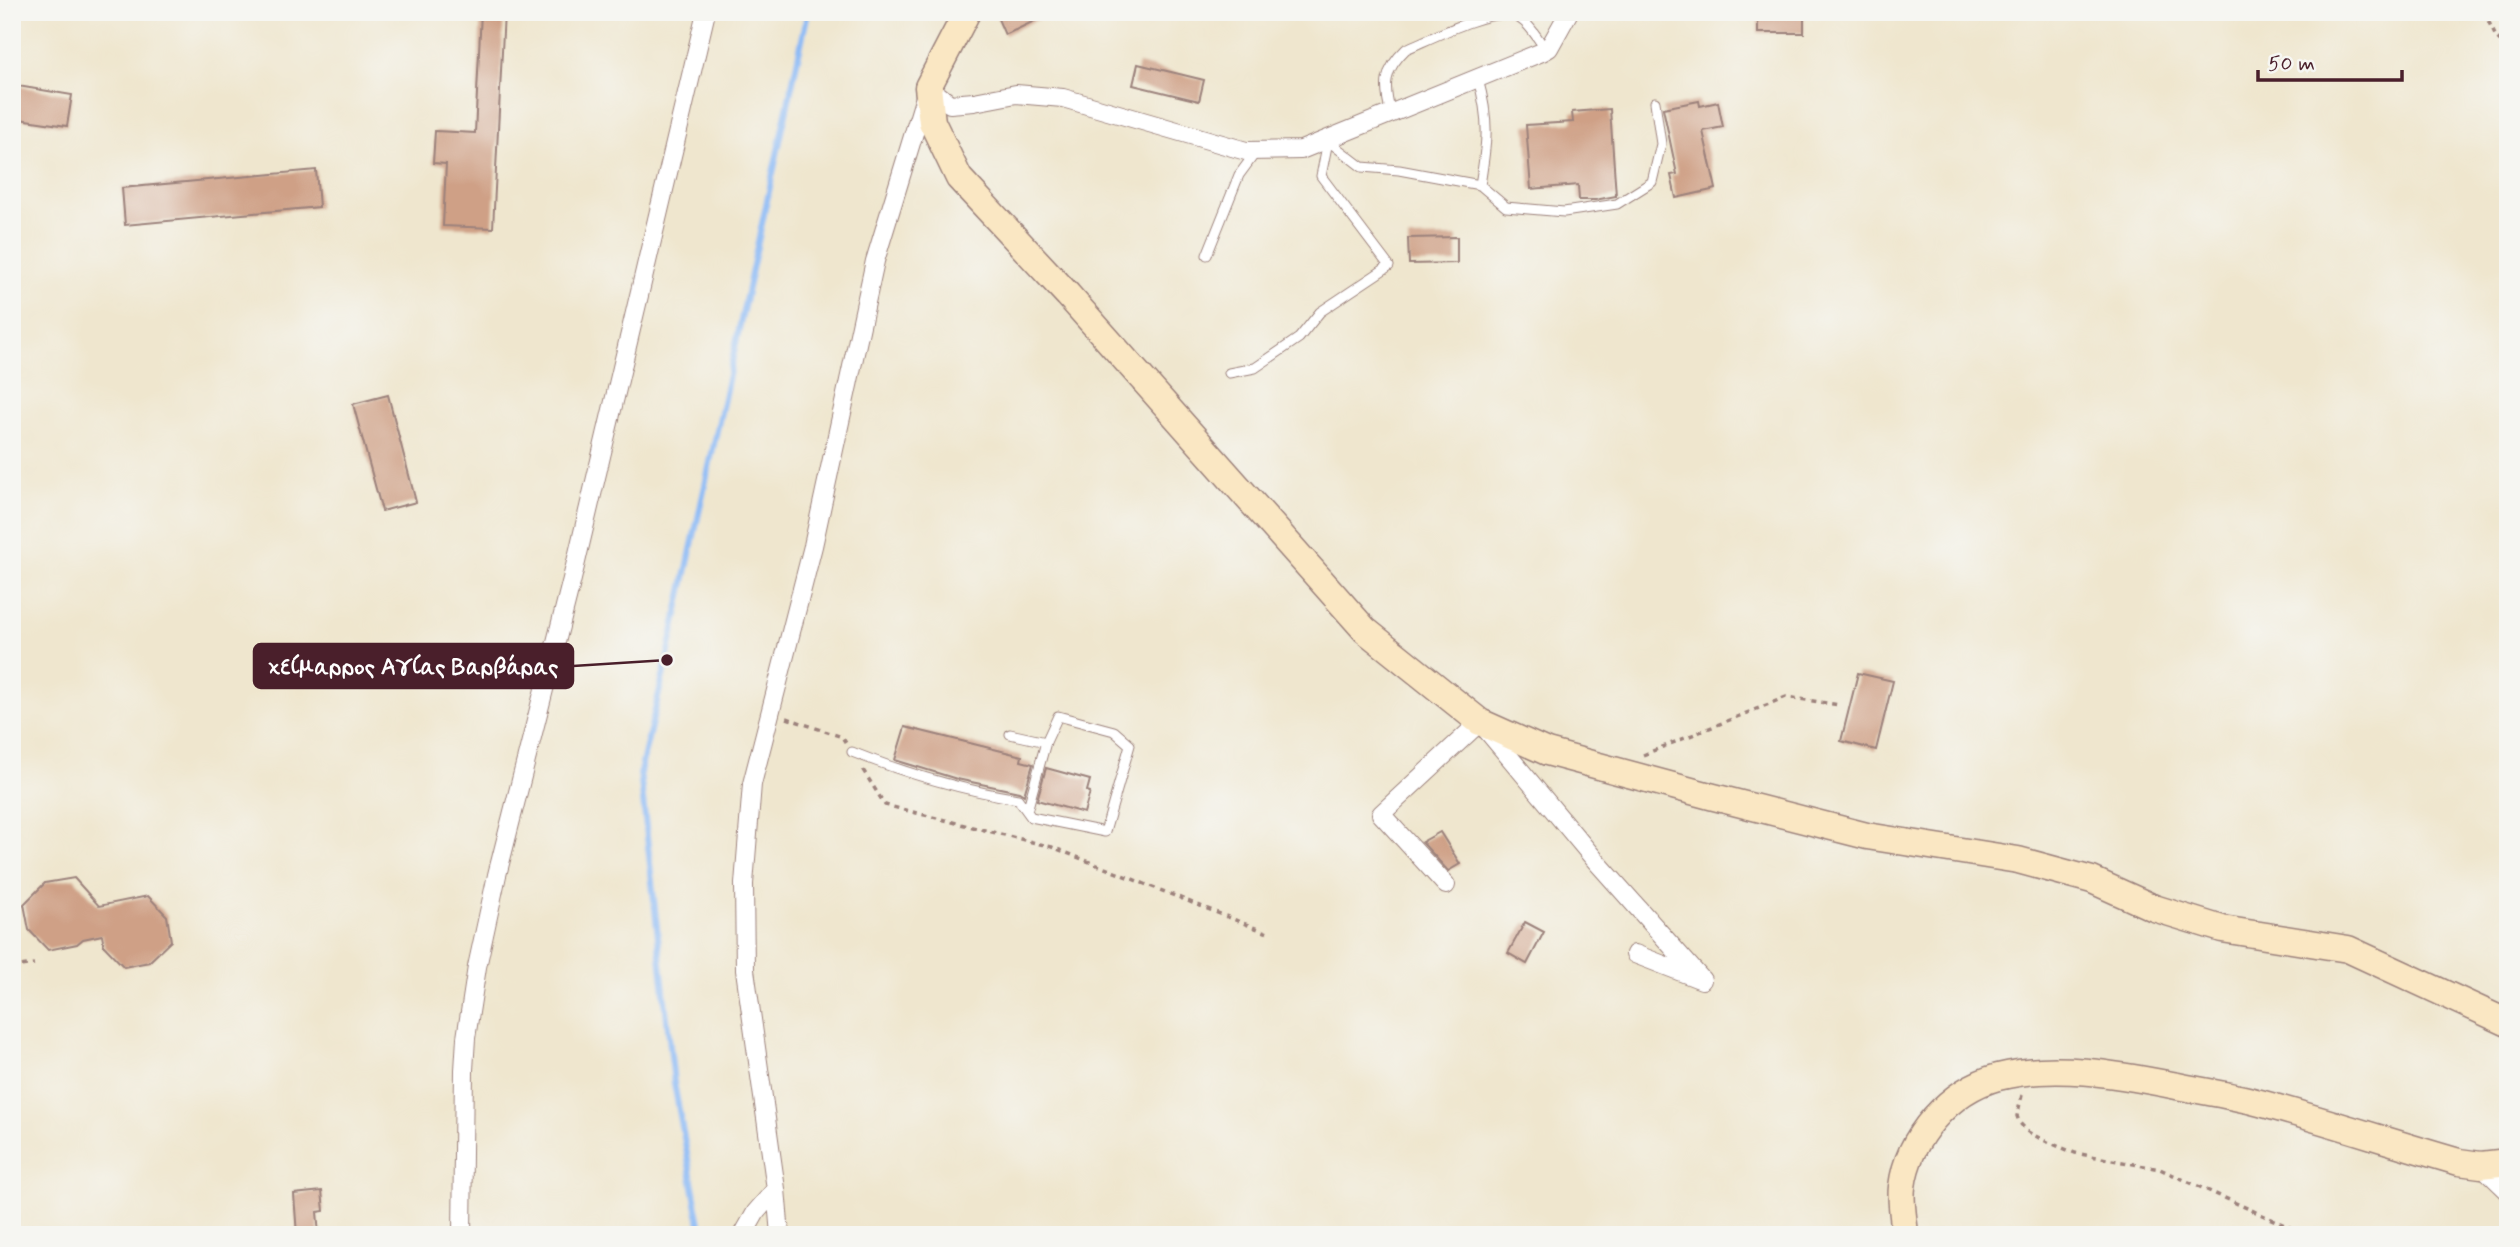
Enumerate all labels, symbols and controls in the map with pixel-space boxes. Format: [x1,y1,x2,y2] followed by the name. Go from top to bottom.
[2258,38,2401,82] scale bar
[2268,50,2315,78] text: 50 m
[254,644,573,688] callout: χείμαρρος Αγίας Βαρβάρας
[268,653,558,683] text: χείμαρρος Αγίας Βαρβάρας

